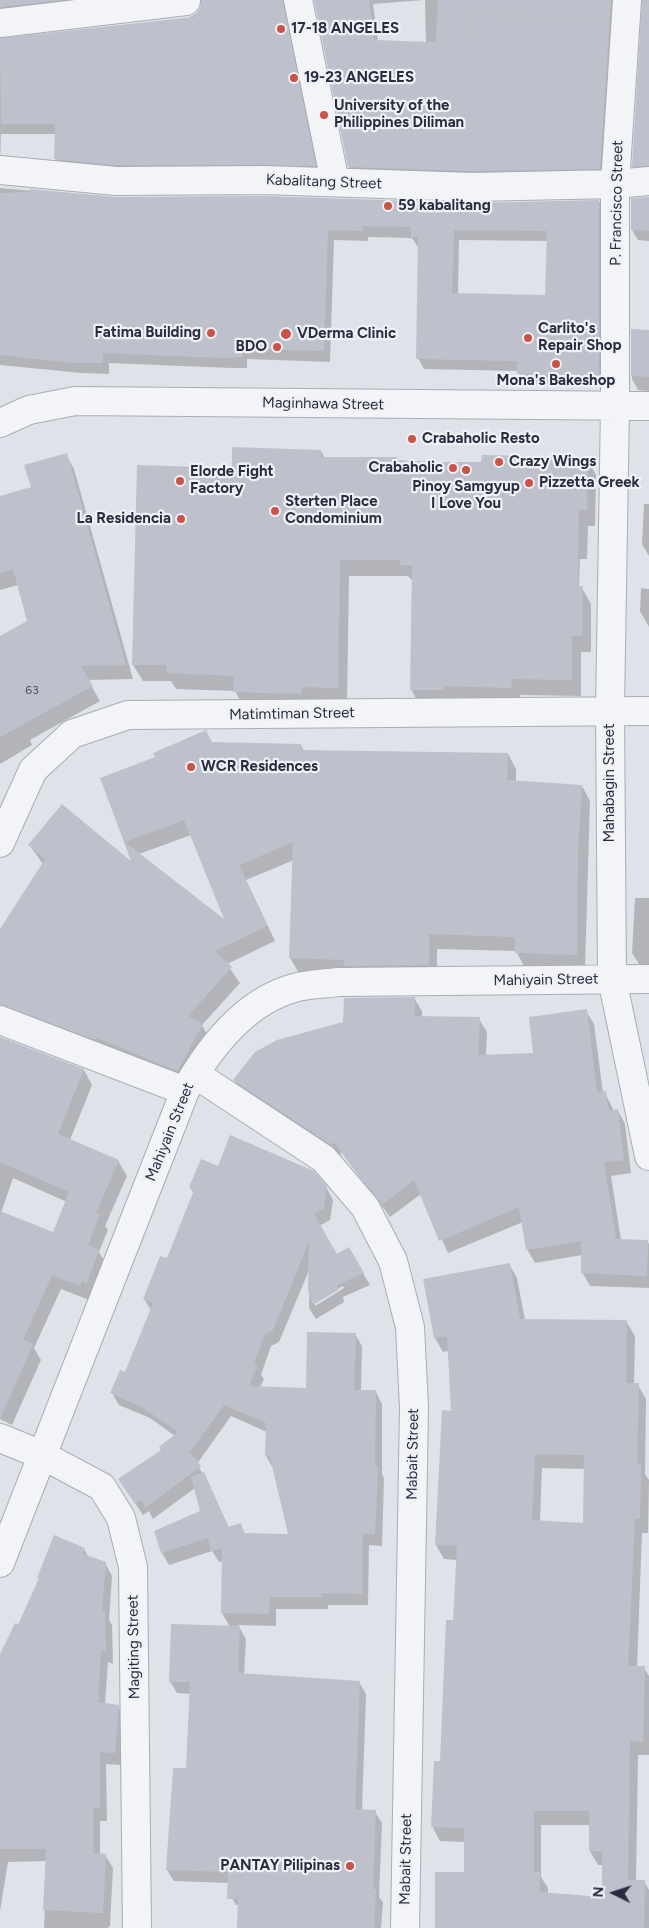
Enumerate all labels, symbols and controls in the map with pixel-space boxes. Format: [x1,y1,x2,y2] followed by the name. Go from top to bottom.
[291,20,399,38] place label: 17-18 ANGELES
[275,23,287,35] marker: 17-18 ANGELES
[304,69,414,87] place label: 19-23 ANGELES
[288,72,300,84] marker: 19-23 ANGELES
[334,97,464,132] place label: University of the Philippines Diliman
[318,109,330,121] marker: University of the Philippines Diliman
[607,140,627,266] street label: P. Francisco Street
[266,171,382,193] street label: Kabalitang Street
[398,197,491,215] place label: 59 kabalitang
[382,200,394,212] marker: 59 kabalitang
[538,320,622,355] place label: Carlito's Repair Shop
[95,324,201,342] place label: Fatima Building
[297,325,396,343] place label: VDerma Clinic
[205,327,217,339] marker: Fatima Building
[279,327,293,341] marker: VDerma Clinic
[522,332,534,344] marker: Carlito's Repair Shop
[236,338,267,356] place label: BDO
[271,341,283,353] marker: BDO
[550,358,562,370] marker: Mona's Bakeshop
[497,372,615,390] place label: Mona's Bakeshop
[262,394,384,414] street label: Maginhawa Street
[422,430,540,448] place label: Crabaholic Resto
[406,433,418,445] marker: Crabaholic Resto
[509,453,596,471] place label: Crazy Wings
[493,456,505,468] marker: Crazy Wings
[368,459,443,477] place label: Crabaholic
[447,462,459,474] marker: Crabaholic
[190,463,274,498] place label: Elorde Fight Factory
[460,464,472,476] marker: Pinoy Samgyup I Love You
[539,474,640,492] place label: Pizzetta Greek
[174,475,186,487] marker: Elorde Fight Factory
[523,477,535,489] marker: Pizzetta Greek
[412,478,520,513] place label: Pinoy Samgyup I Love You
[285,493,382,528] place label: Sterten Place Condominium
[269,505,281,517] marker: Sterten Place Condominium
[77,510,171,528] place label: La Residencia
[175,513,187,525] marker: La Residencia
[25,683,39,697] house number: 63
[229,704,355,724] street label: Matimtiman Street
[601,723,619,843] street label: Mahabagin Street
[201,758,318,776] place label: WCR Residences
[185,761,197,773] marker: WCR Residences
[493,970,599,990] street label: Mahiyain Street
[142,1080,198,1184] street label: Mahiyain Street
[403,1408,423,1500] street label: Mabait Street
[124,1595,144,1699] street label: Magiting Street
[396,1813,416,1905] street label: Mabait Street
[220,1857,340,1875] place label: PANTAY Pilipinas
[344,1860,356,1872] marker: PANTAY Pilipinas
[589,1868,639,1918] north arrow
[590,1886,607,1898] text: N

